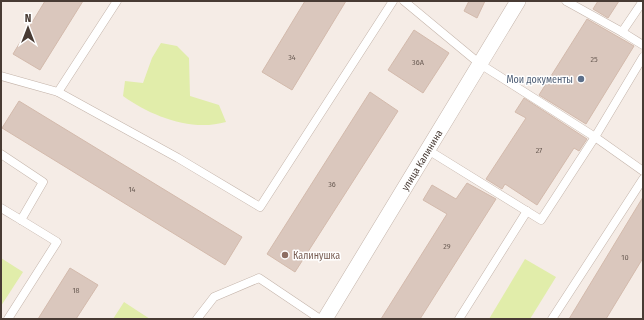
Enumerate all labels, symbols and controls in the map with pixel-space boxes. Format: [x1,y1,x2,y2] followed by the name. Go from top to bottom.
[8,8,48,48] north arrow
[25,12,31,25] text: N
[288,53,296,62] house number: 34
[590,55,598,64] house number: 25
[412,58,425,67] house number: 36А
[506,74,573,86] place label: Мои документы
[576,74,586,84] marker: Мои документы
[399,128,445,193] street label: улица Калинина
[536,146,543,155] house number: 27
[328,180,336,189] house number: 36
[129,185,136,194] house number: 14
[443,242,451,251] house number: 29
[280,250,290,260] marker: Калинушка
[293,250,340,262] place label: Калинушка
[621,253,629,262] house number: 10
[72,286,80,295] house number: 18

